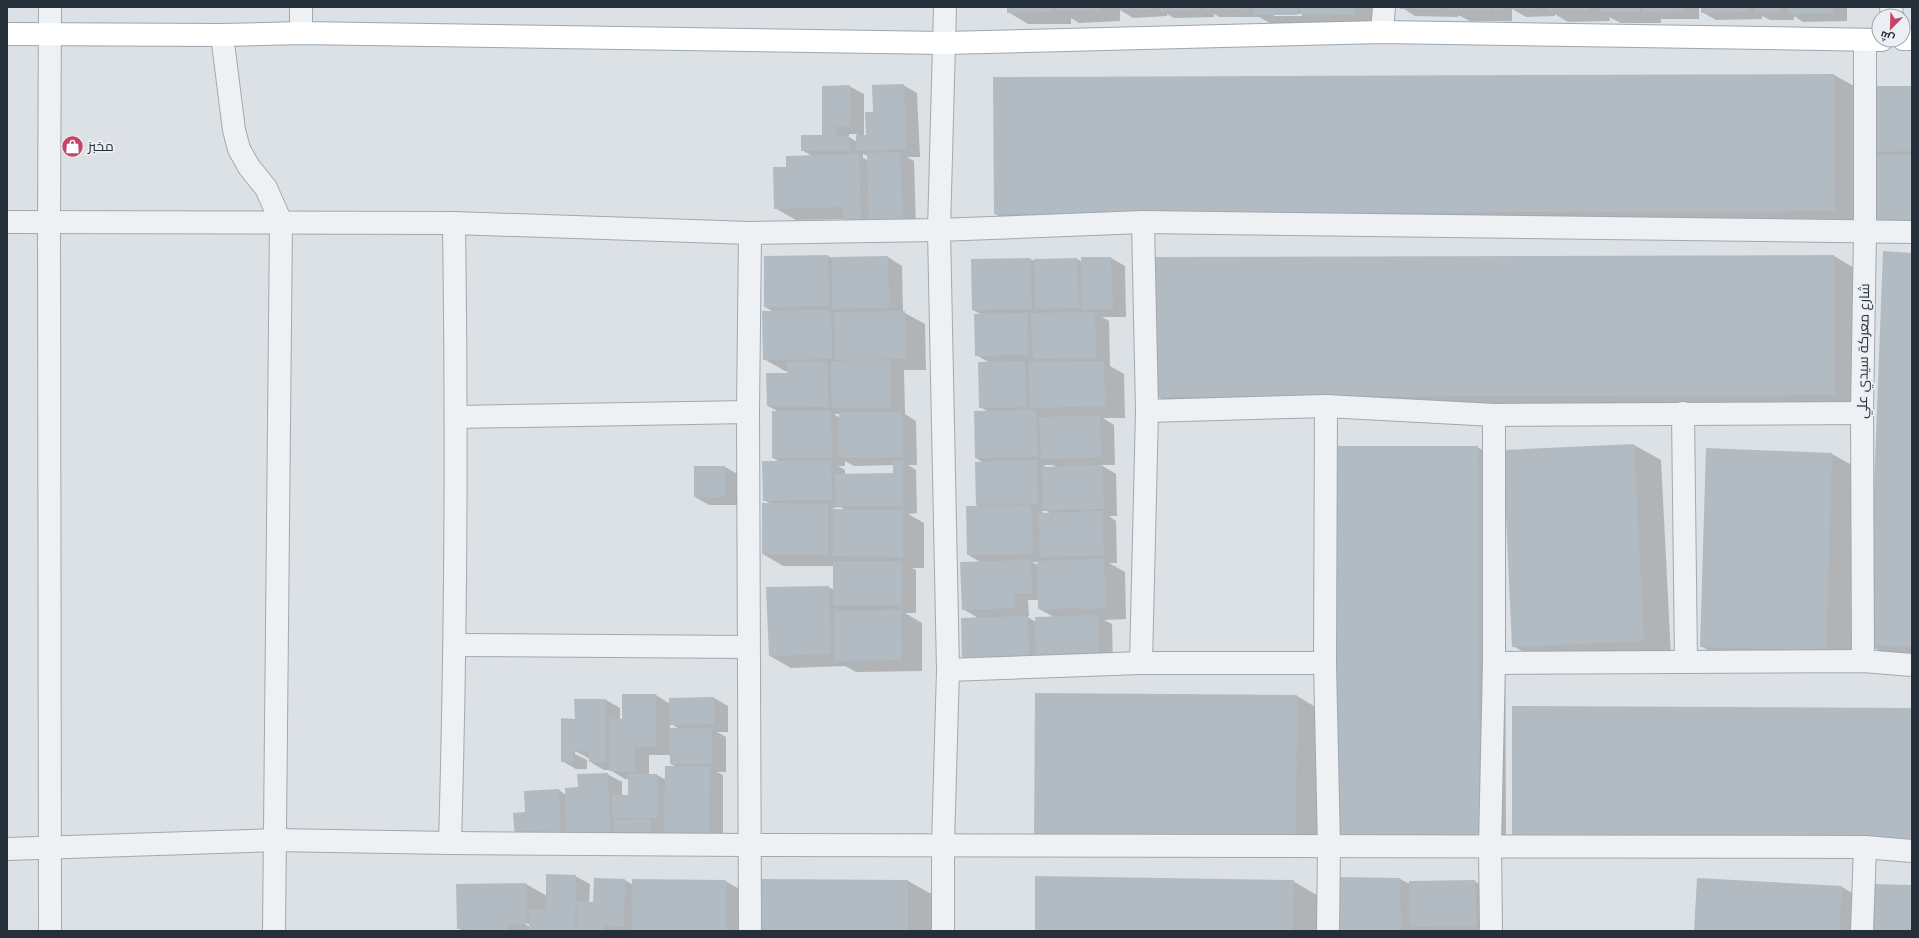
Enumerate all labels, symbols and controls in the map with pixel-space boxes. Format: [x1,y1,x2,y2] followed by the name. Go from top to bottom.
[1871,8,1911,48] north arrow
[1878,28,1896,45] text: ش
[60,133,86,159] shop icon: مخبز
[87,138,114,154] place label: مخبز
[1854,283,1876,419] street label: شارع معركة سيدي علي

